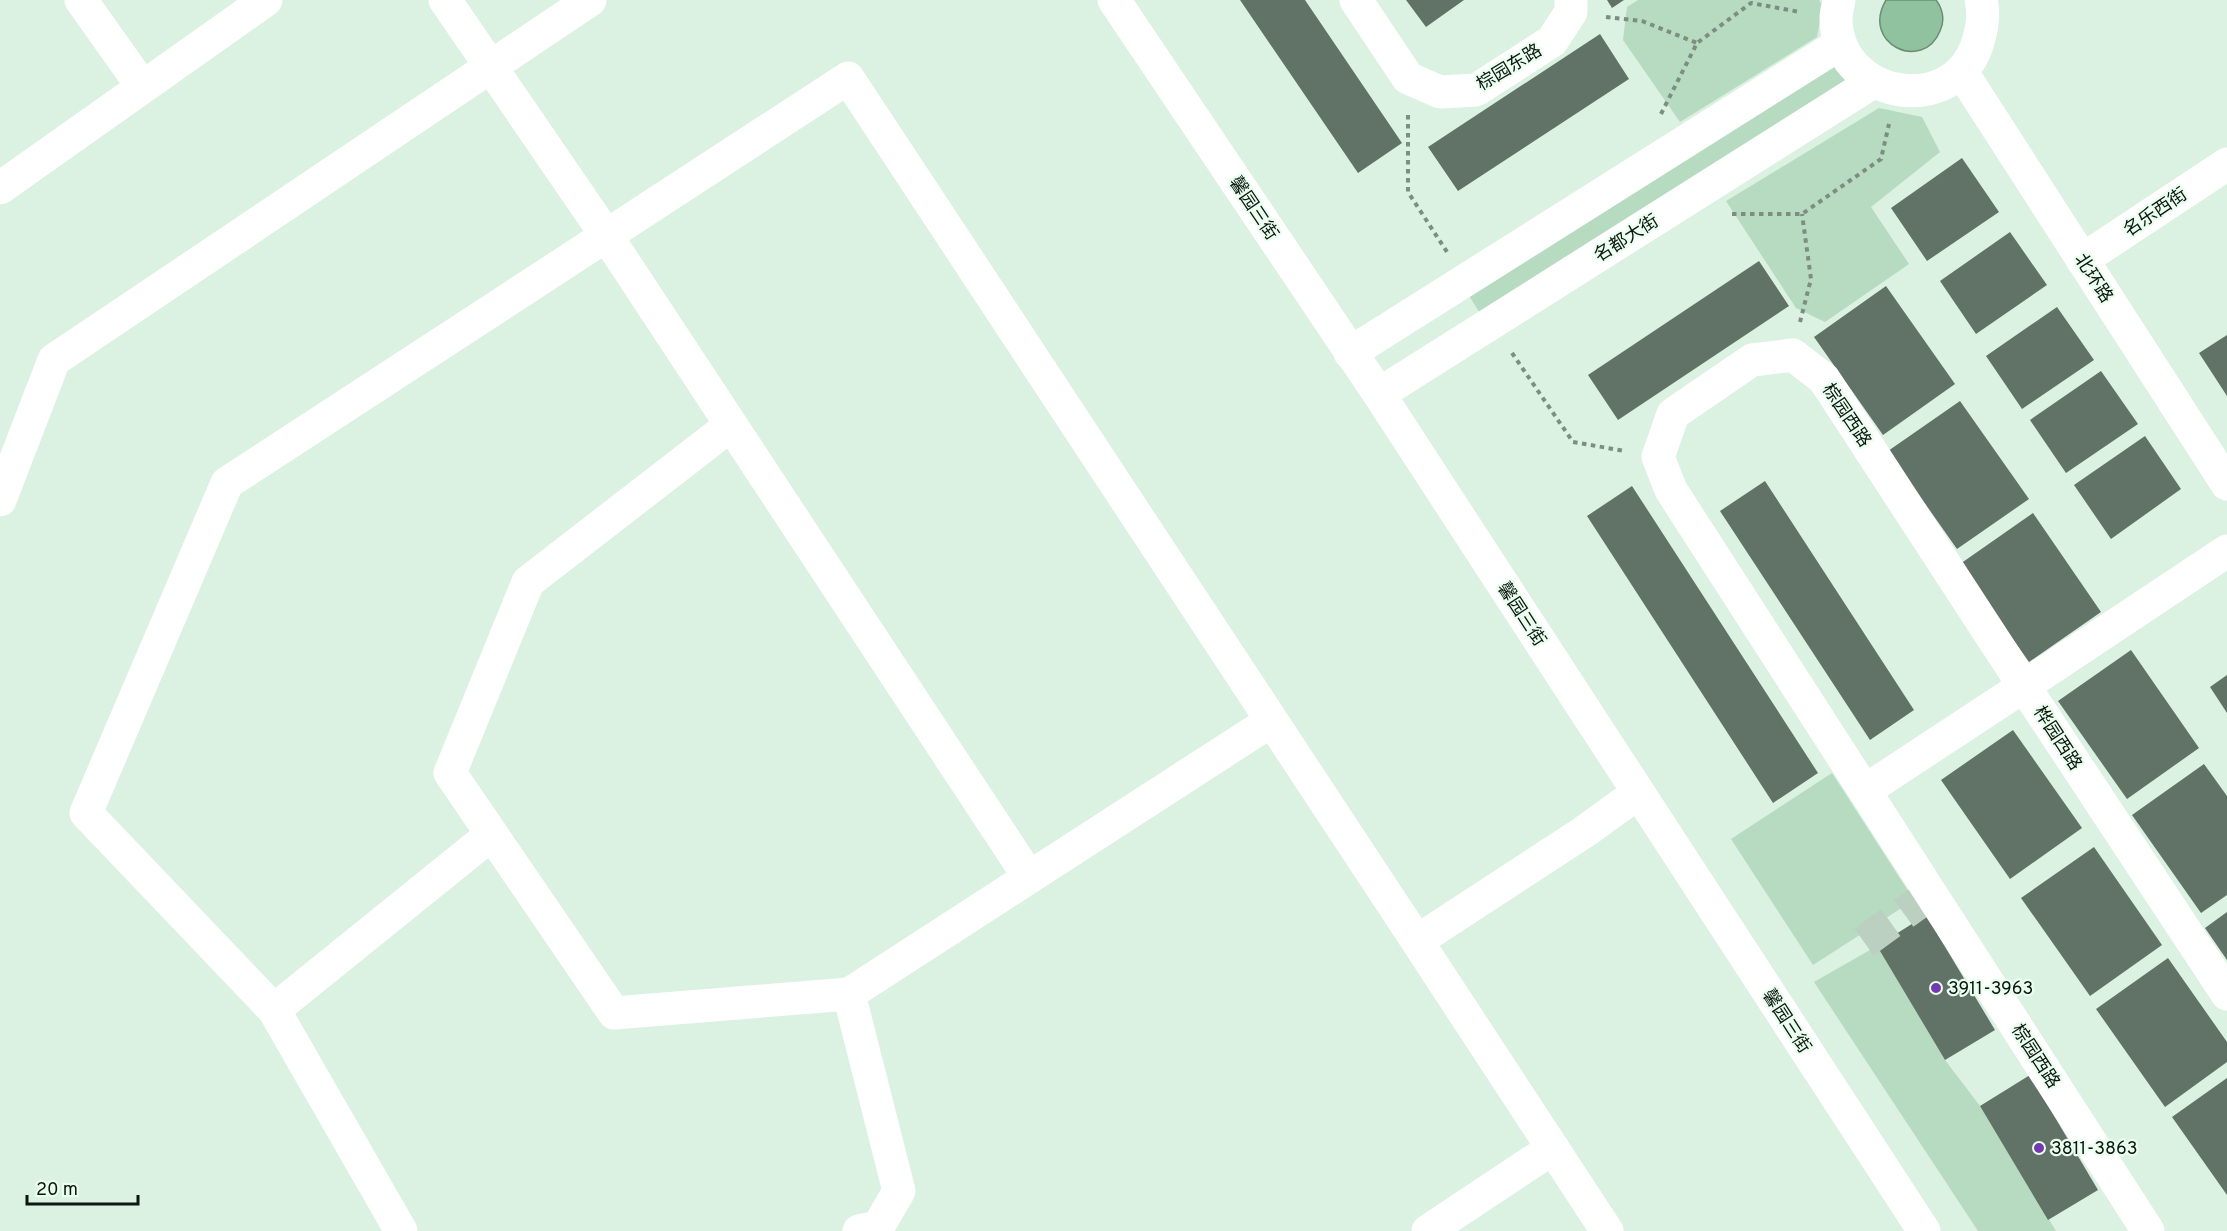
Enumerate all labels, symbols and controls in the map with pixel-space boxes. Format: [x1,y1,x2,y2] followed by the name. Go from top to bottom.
[1473,40,1547,97] street label: 棕园东路
[1223,173,1282,245] street label: 馨园三街
[2120,184,2192,243] street label: 名乐西街
[1590,210,1663,268] street label: 名都大街
[2068,250,2117,308] street label: 北环路
[1816,380,1875,452] street label: 棕园西路
[1491,578,1550,651] street label: 馨园三街
[2027,702,2086,775] street label: 桦园西路
[1948,978,2033,1001] place label: 3911-3963
[1929,981,1943,995] marker: 3911-3963
[1756,985,1815,1058] street label: 馨园三街
[2005,1020,2064,1093] street label: 棕园西路
[2051,1138,2138,1161] place label: 3811-3863
[2032,1141,2046,1155] marker: 3811-3863
[27,1168,138,1206] scale bar
[36,1179,78,1202] text: 20 m

